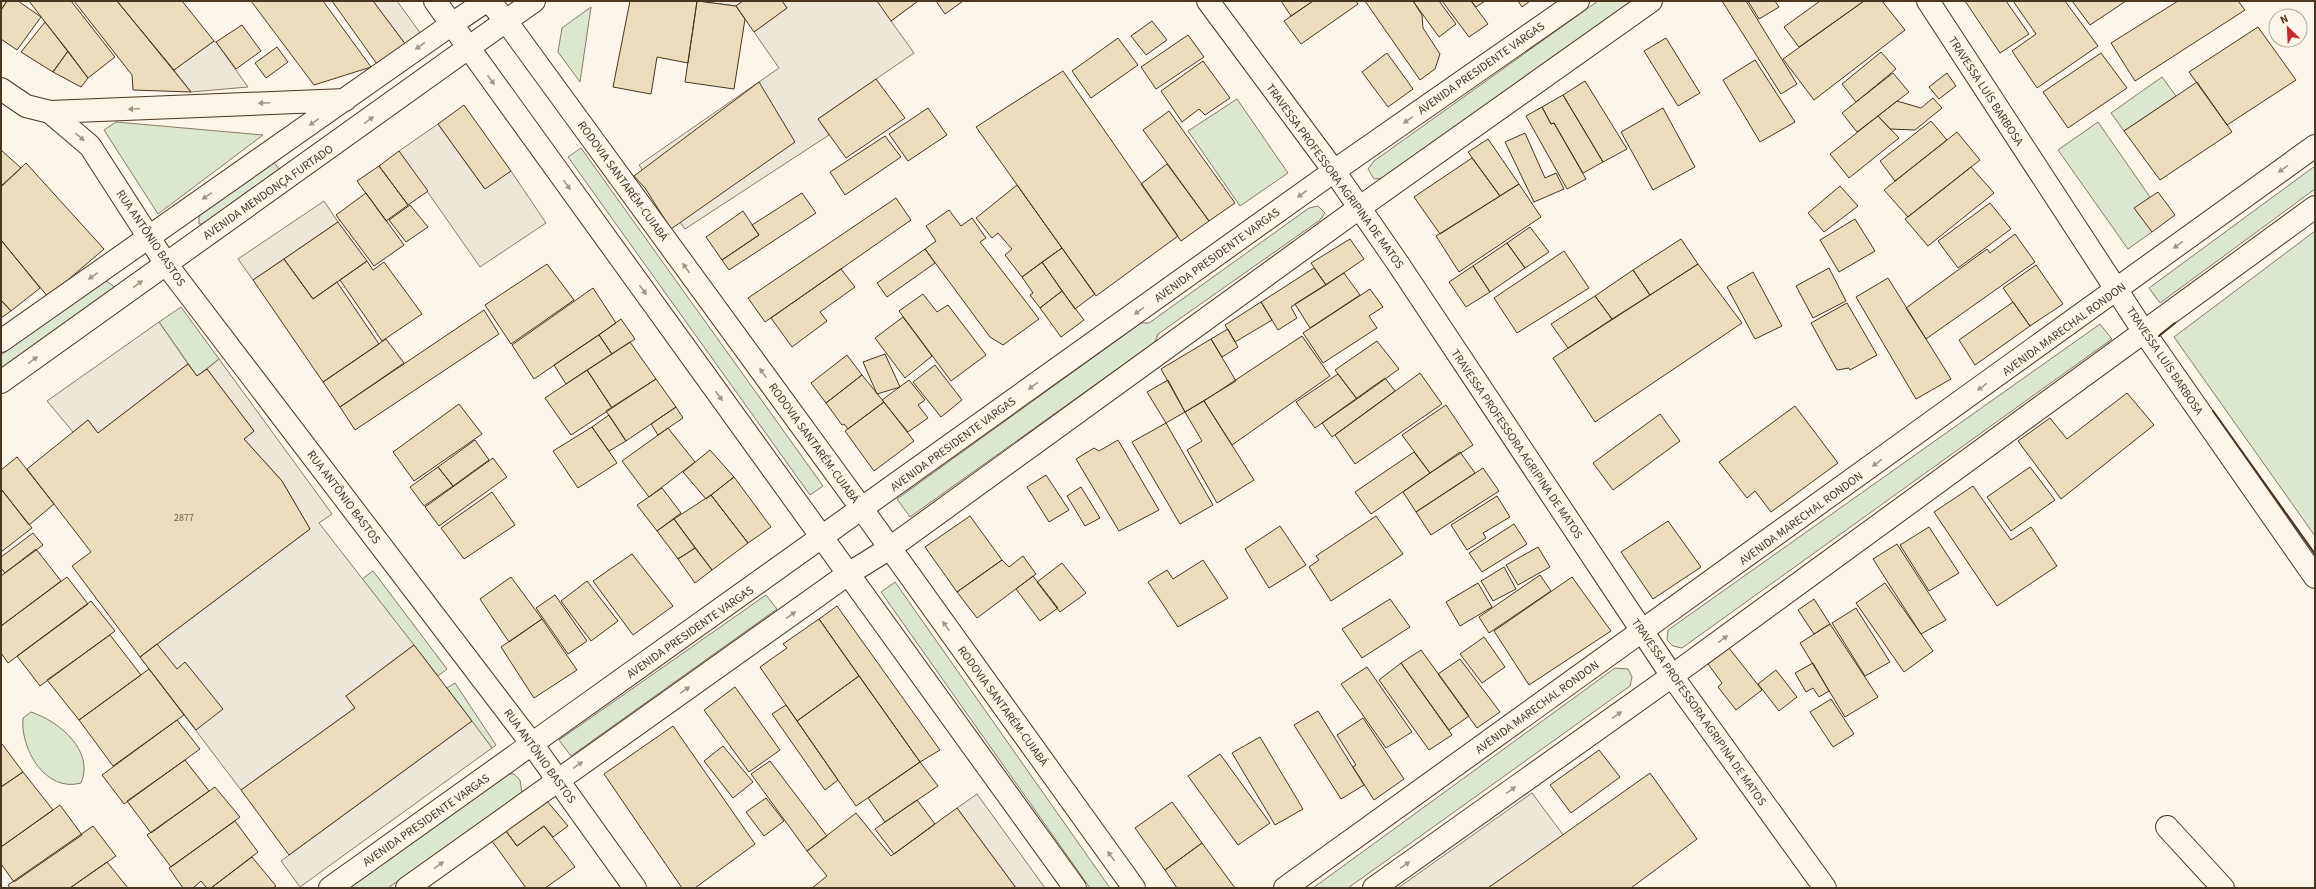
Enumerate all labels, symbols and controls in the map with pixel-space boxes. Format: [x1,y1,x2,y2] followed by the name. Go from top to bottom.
[2268,8,2308,48] north arrow
[2278,11,2291,28] text: N
[1414,18,1548,119] street label: AVENIDA PRESIDENTE VARGAS
[1944,33,2028,150] street label: TRAVESSA LUÍS BARBOSA
[415,42,425,50] one-way arrow
[487,74,495,85] one-way arrow
[1261,80,1408,272] street label: TRAVESSA PROFESSORA AGRIPINA DE MATOS
[258,100,270,107] one-way arrow
[127,106,140,112] one-way arrow
[364,116,374,124] one-way arrow
[1403,116,1413,124] one-way arrow
[309,118,319,126] one-way arrow
[573,118,672,245] street label: RODOVIA SANTARÉM-CUIABÁ
[74,133,85,142] one-way arrow
[200,141,337,244] street label: AVENIDA MENDONÇA FURTADO
[2278,165,2289,173] one-way arrow
[563,180,571,190] one-way arrow
[112,187,189,290] street label: RUA ANTÔNIO BASTOS
[1296,190,1307,198] one-way arrow
[202,192,212,200] one-way arrow
[1151,204,1284,307] street label: AVENIDA PRESIDENTE VARGAS
[2173,241,2184,250] one-way arrow
[682,263,690,273] one-way arrow
[87,272,98,280] one-way arrow
[1999,279,2130,380] street label: AVENIDA MARECHAL RONDON
[133,280,143,288] one-way arrow
[639,285,647,296] one-way arrow
[2122,304,2207,419] street label: TRAVESSA LUÍS BARBOSA
[1134,307,1144,315] one-way arrow
[1447,346,1587,542] street label: TRAVESSA PROFESSORA AGRIPINA DE MATOS
[27,355,38,364] one-way arrow
[759,367,767,378] one-way arrow
[764,380,863,507] street label: RODOVIA SANTARÉM-CUIABÁ
[1028,382,1039,390] one-way arrow
[1977,383,1988,391] one-way arrow
[715,390,724,401] one-way arrow
[887,393,1020,496] street label: AVENIDA PRESIDENTE VARGAS
[303,447,384,548] street label: RUA ANTÔNIO BASTOS
[1871,459,1882,467] one-way arrow
[1736,468,1867,569] street label: AVENIDA MARECHAL RONDON
[174,511,194,525] house number: 2877
[623,582,757,683] street label: AVENIDA PRESIDENTE VARGAS
[785,611,796,619] one-way arrow
[1627,615,1770,809] street label: TRAVESSA PROFESSORA AGRIPINA DE MATOS
[942,620,950,631] one-way arrow
[1718,635,1728,643] one-way arrow
[953,643,1052,770] street label: RODOVIA SANTARÉM-CUIABÁ
[1472,657,1603,758] street label: AVENIDA MARECHAL RONDON
[679,686,690,694] one-way arrow
[499,705,580,807] street label: RUA ANTÔNIO BASTOS
[1612,711,1623,719] one-way arrow
[573,761,584,769] one-way arrow
[359,770,493,871] street label: AVENIDA PRESIDENTE VARGAS
[1506,786,1517,794] one-way arrow
[1107,851,1115,862] one-way arrow
[433,861,444,869] one-way arrow
[1400,861,1411,869] one-way arrow

